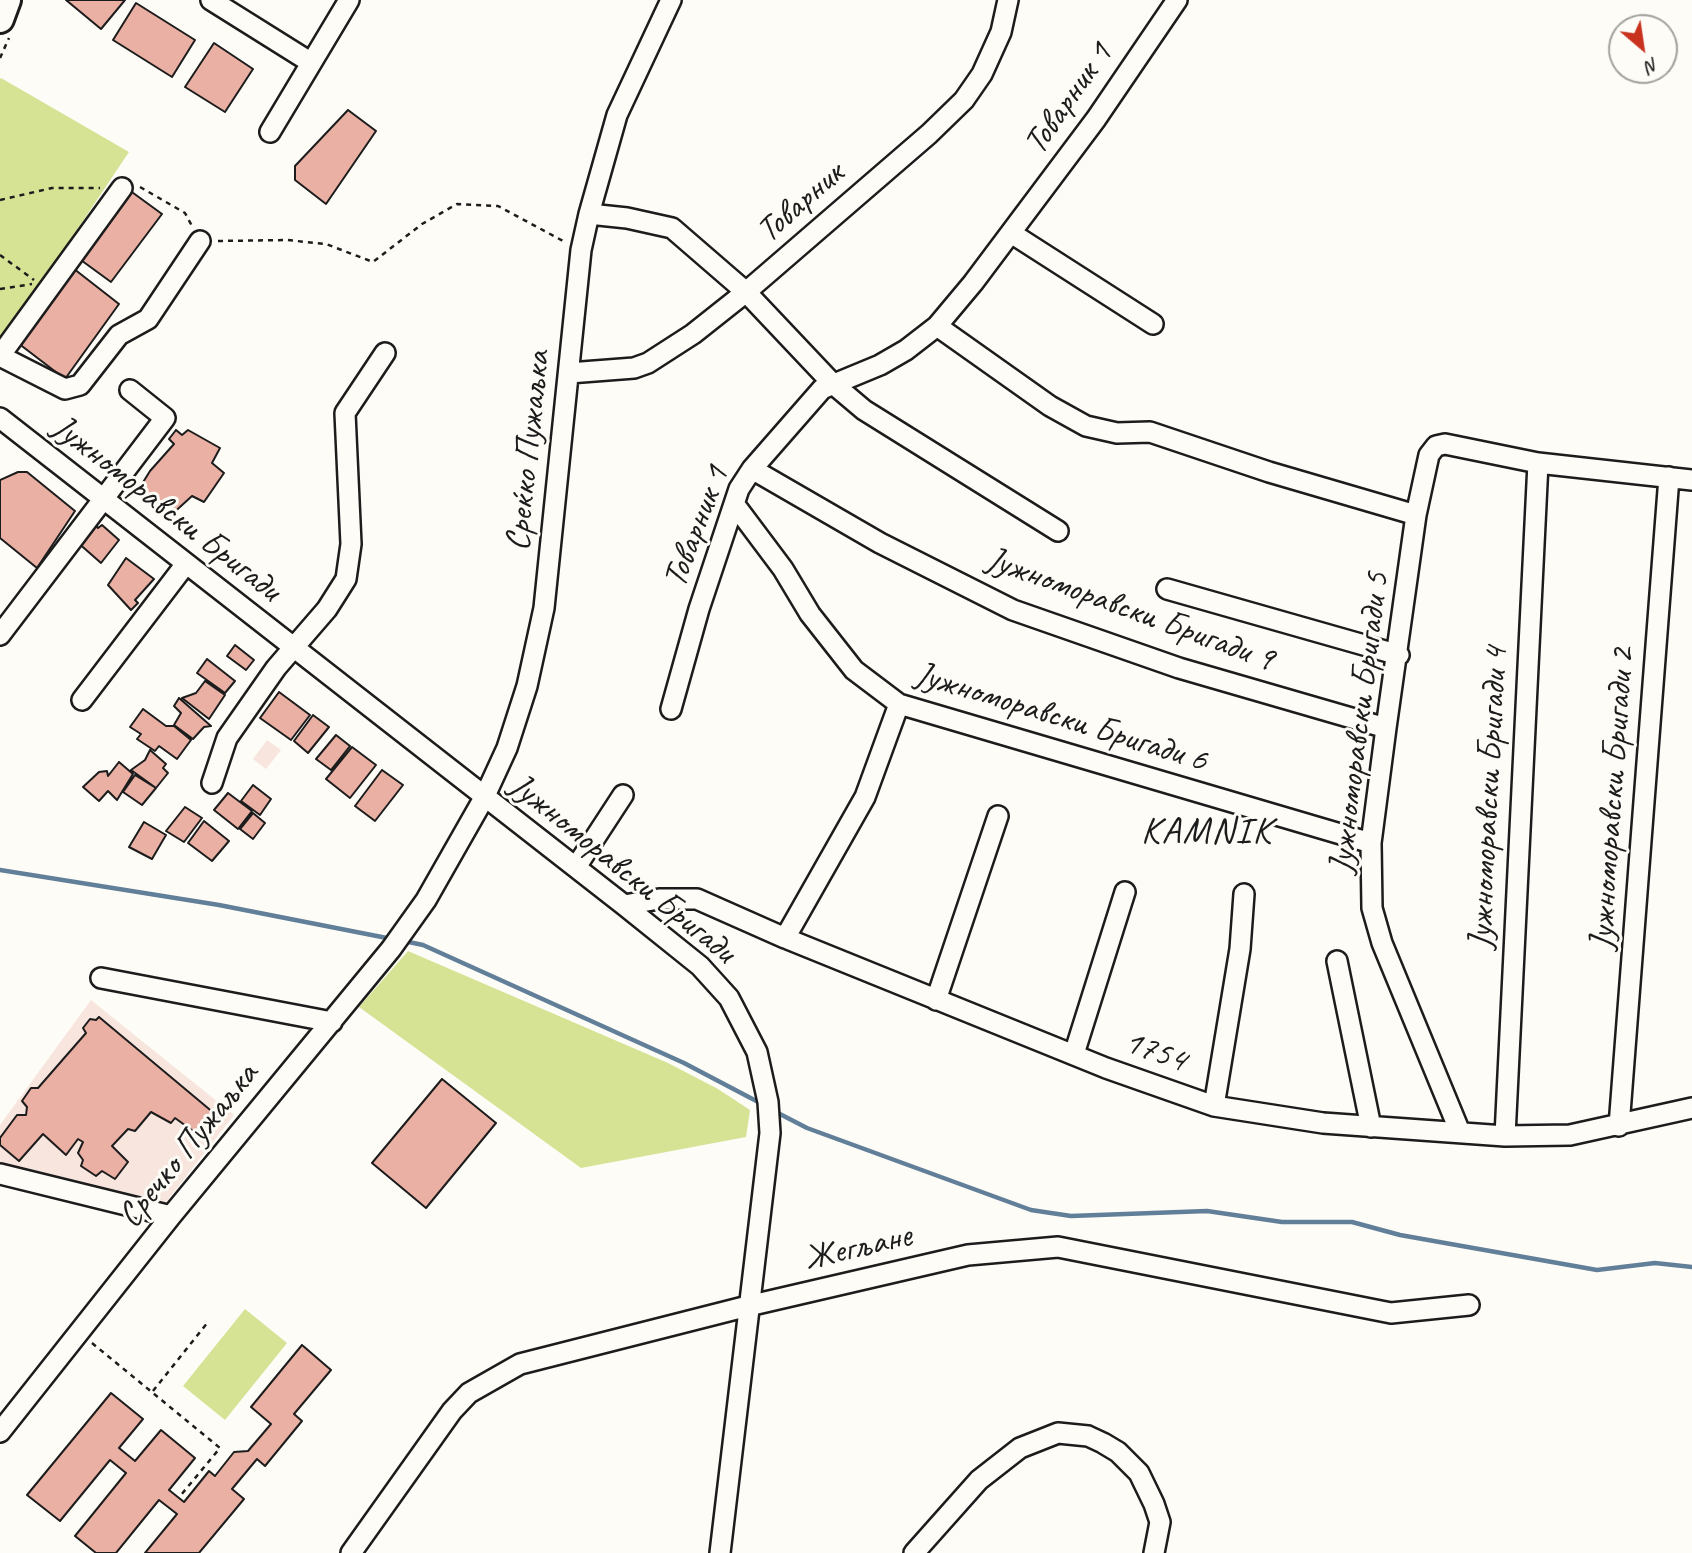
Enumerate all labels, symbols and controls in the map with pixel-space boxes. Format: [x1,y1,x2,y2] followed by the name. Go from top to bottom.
[1608,14,1678,84] north arrow
[1016,35,1122,163] street label: Товарник 1
[1641,52,1663,79] text: N
[749,154,853,252] street label: Товарник
[498,349,560,553] street label: Среќко Пужаљка
[43,407,289,611] street label: Јужноморавски Бригади
[655,460,739,594] street label: Товарник 1
[981,539,1279,681] street label: Јужноморавски Бригади 9
[1321,570,1399,876] street label: Јужноморавски Бригади 5
[1460,646,1518,950] street label: Јужноморавски Бригади 4
[1581,647,1645,951] street label: Јужноморавски Бригади 2
[910,654,1212,782] street label: Јужноморавски Бригади 6
[501,765,743,973] street label: Јужноморавски Бригади
[1143,810,1271,854] district label: KAMNIK
[1118,1021,1192,1083] street label: 1754
[110,1055,268,1237] street label: Сречко Пужаљка
[800,1215,916,1281] street label: Жегљане

